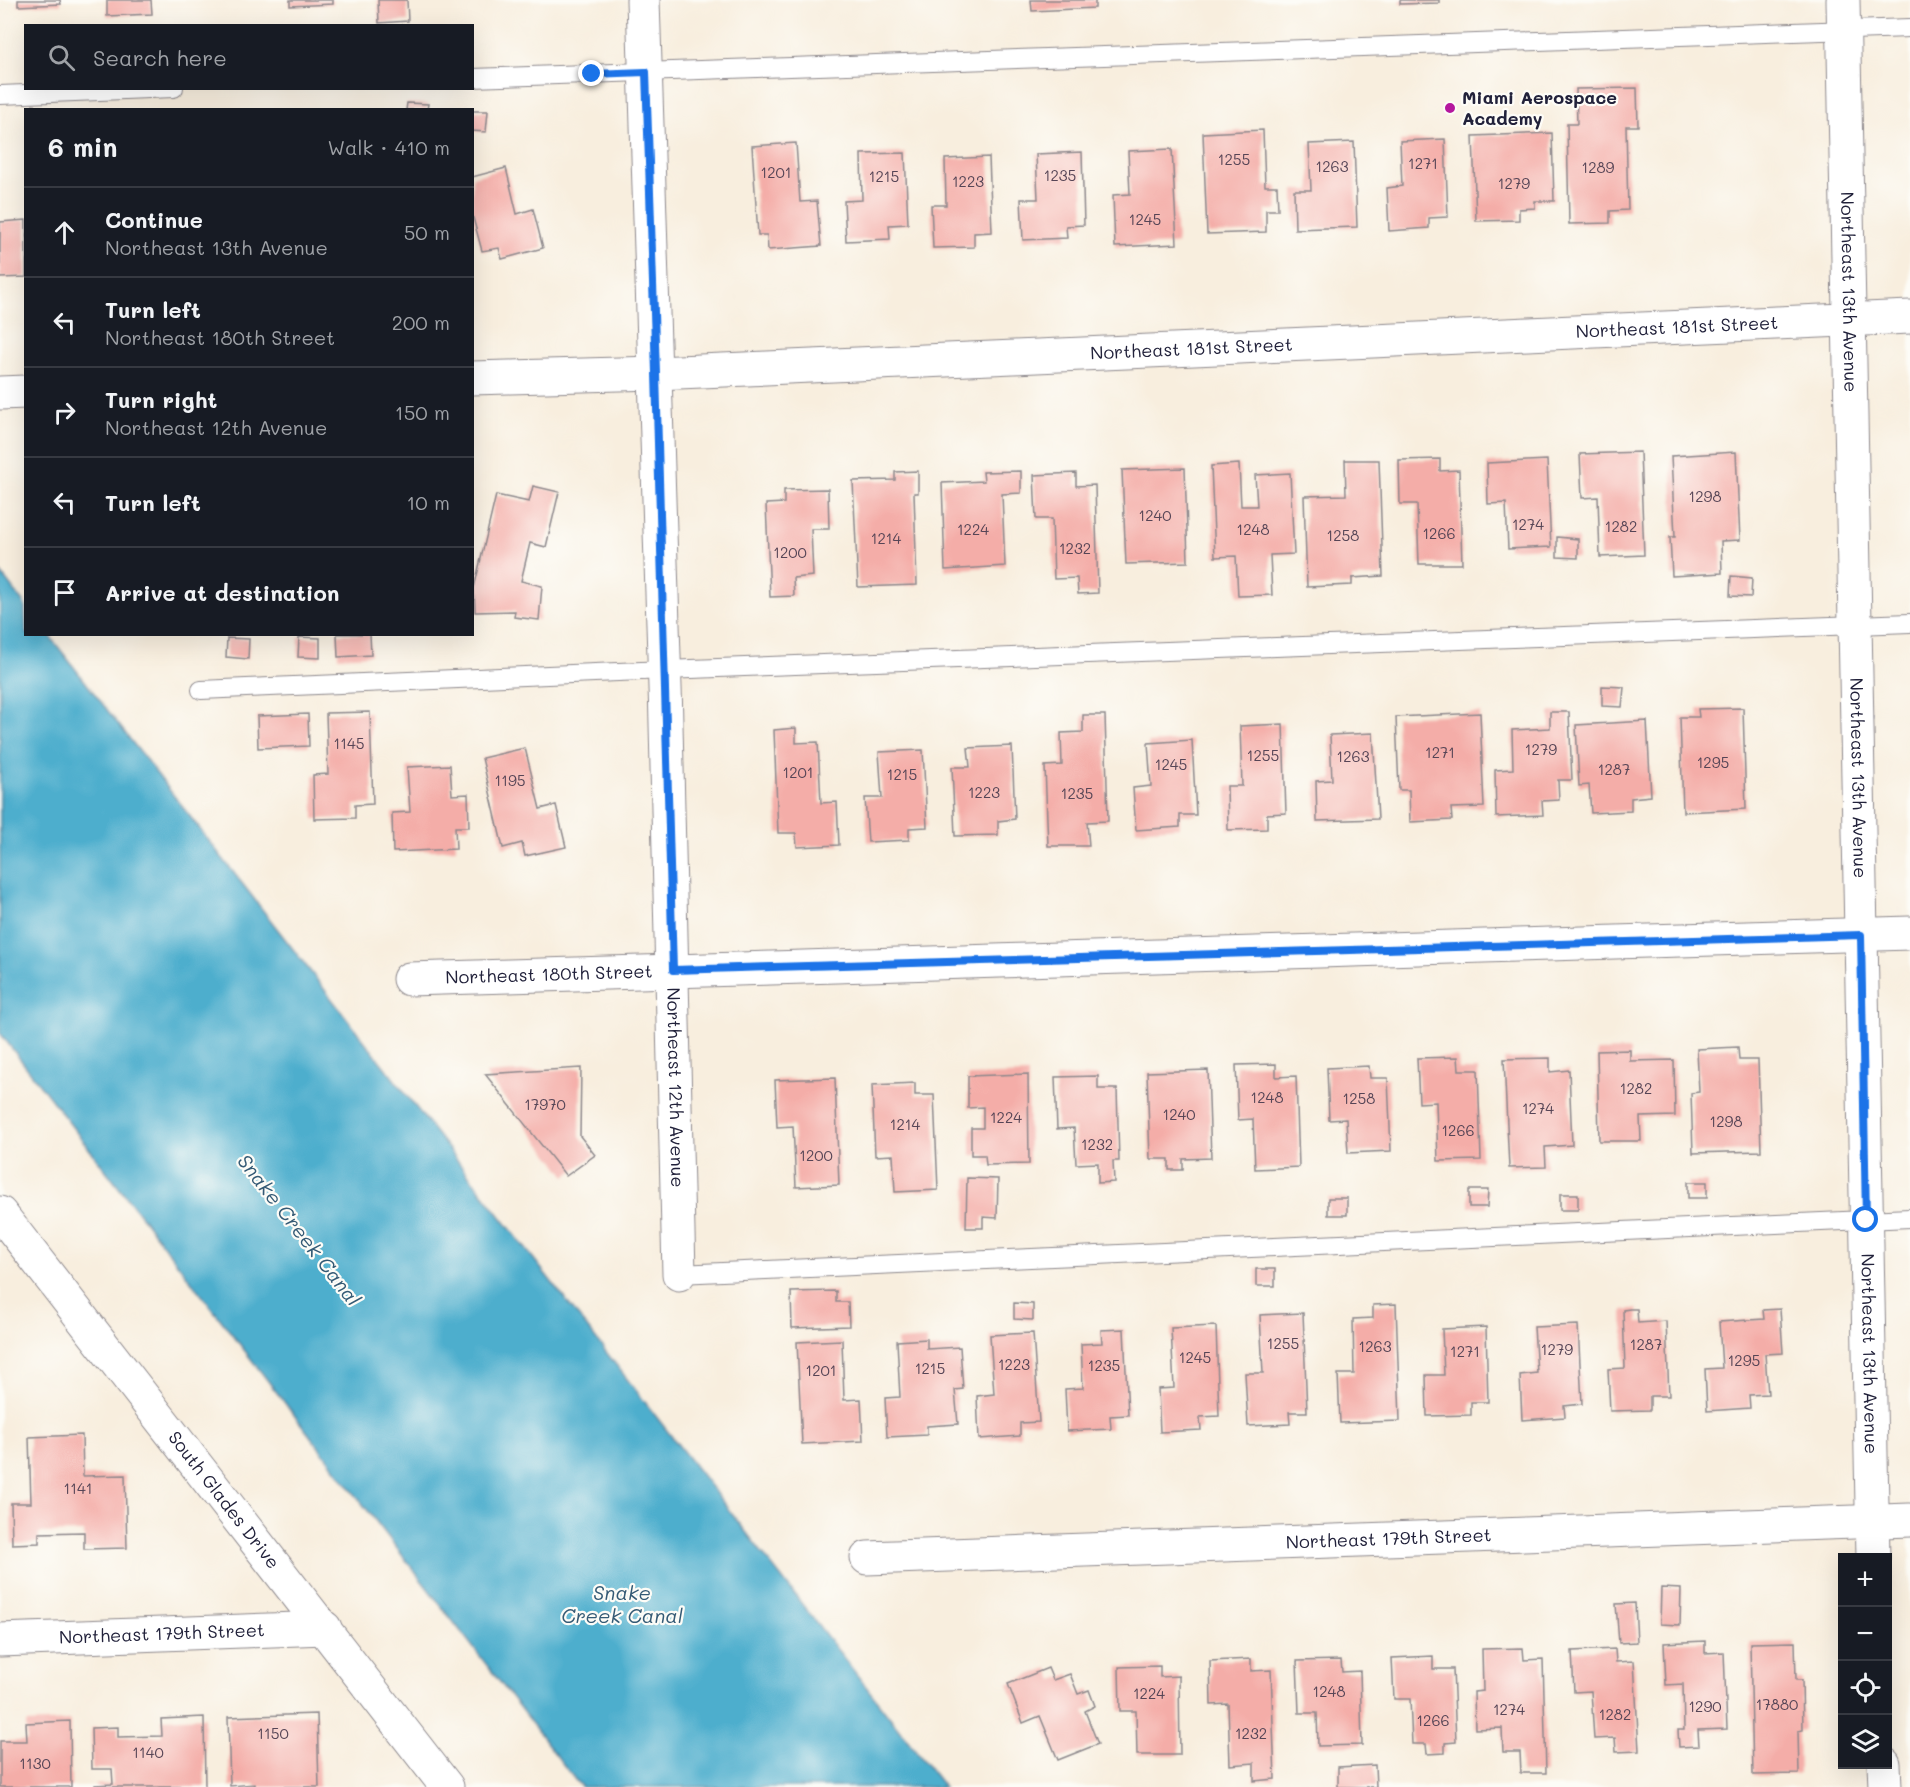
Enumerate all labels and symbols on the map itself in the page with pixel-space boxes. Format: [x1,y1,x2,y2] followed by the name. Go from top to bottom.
[578,60,604,86] route end
[1462,85,1617,130] place label: Miami Aerospace Academy
[1443,101,1457,115] marker: Miami Aerospace Academy
[1218,149,1250,169] house number: 1255
[1408,153,1438,173] house number: 1271
[1316,156,1349,176] house number: 1263
[1581,157,1615,177] house number: 1289
[760,162,792,182] house number: 1201
[1044,165,1076,185] house number: 1235
[869,166,899,186] house number: 1215
[952,171,984,191] house number: 1223
[1498,173,1530,193] house number: 1279
[1836,191,1864,392] street label: Northeast 13th Avenue
[1129,209,1161,229] house number: 1245
[1575,310,1779,343] street label: Northeast 181st Street
[1090,332,1293,365] street label: Northeast 181st Street
[1688,486,1722,506] house number: 1298
[1138,505,1172,525] house number: 1240
[1512,514,1544,534] house number: 1274
[1605,516,1637,536] house number: 1282
[957,519,989,539] house number: 1224
[1237,519,1269,539] house number: 1248
[1422,523,1456,543] house number: 1266
[1327,525,1359,545] house number: 1258
[871,528,901,548] house number: 1214
[1059,538,1091,558] house number: 1232
[773,542,807,562] house number: 1200
[1845,677,1873,878] street label: Northeast 13th Avenue
[334,733,364,753] house number: 1145
[1525,739,1557,759] house number: 1279
[1425,742,1455,762] house number: 1271
[1247,745,1279,765] house number: 1255
[1337,746,1370,766] house number: 1263
[1697,752,1729,772] house number: 1295
[1155,754,1187,774] house number: 1245
[1598,759,1630,779] house number: 1287
[782,762,814,782] house number: 1201
[887,764,917,784] house number: 1215
[494,770,526,790] house number: 1195
[968,782,1000,802] house number: 1223
[1061,783,1093,803] house number: 1235
[445,959,653,989] street label: Northeast 180th Street
[662,987,690,1188] street label: Northeast 12th Avenue
[1620,1078,1652,1098] house number: 1282
[1251,1087,1283,1107] house number: 1248
[1343,1088,1375,1108] house number: 1258
[524,1094,566,1114] house number: 17970
[1522,1098,1554,1118] house number: 1274
[1162,1104,1196,1124] house number: 1240
[990,1107,1022,1127] house number: 1224
[1709,1111,1743,1131] house number: 1298
[890,1114,920,1134] house number: 1214
[1441,1120,1475,1140] house number: 1266
[1081,1134,1113,1154] house number: 1232
[799,1145,833,1165] house number: 1200
[232,1148,367,1311] water label: Snake Creek Canal
[1852,1206,1878,1232] route start
[1856,1253,1884,1454] street label: Northeast 13th Avenue
[1267,1333,1299,1353] house number: 1255
[1630,1334,1662,1354] house number: 1287
[1359,1336,1392,1356] house number: 1263
[1541,1339,1573,1359] house number: 1279
[1450,1341,1480,1361] house number: 1271
[1179,1347,1211,1367] house number: 1245
[1728,1350,1760,1370] house number: 1295
[998,1354,1030,1374] house number: 1223
[1088,1355,1120,1375] house number: 1235
[915,1358,945,1378] house number: 1215
[805,1360,837,1380] house number: 1201
[163,1426,286,1573] street label: South Glades Drive
[64,1478,92,1498] house number: 1141
[1285,1522,1492,1554] street label: Northeast 179th Street
[561,1579,683,1628] water label: Snake Creek Canal
[59,1617,265,1649] street label: Northeast 179th Street
[1313,1681,1345,1701] house number: 1248
[1133,1683,1165,1703] house number: 1224
[1756,1694,1798,1714] house number: 17880
[1688,1696,1722,1716] house number: 1290
[1493,1699,1525,1719] house number: 1274
[1599,1704,1631,1724] house number: 1282
[1416,1710,1450,1730] house number: 1266
[257,1723,289,1743] house number: 1150
[1235,1723,1267,1743] house number: 1232
[132,1742,164,1762] house number: 1140
[19,1753,51,1773] house number: 1130

